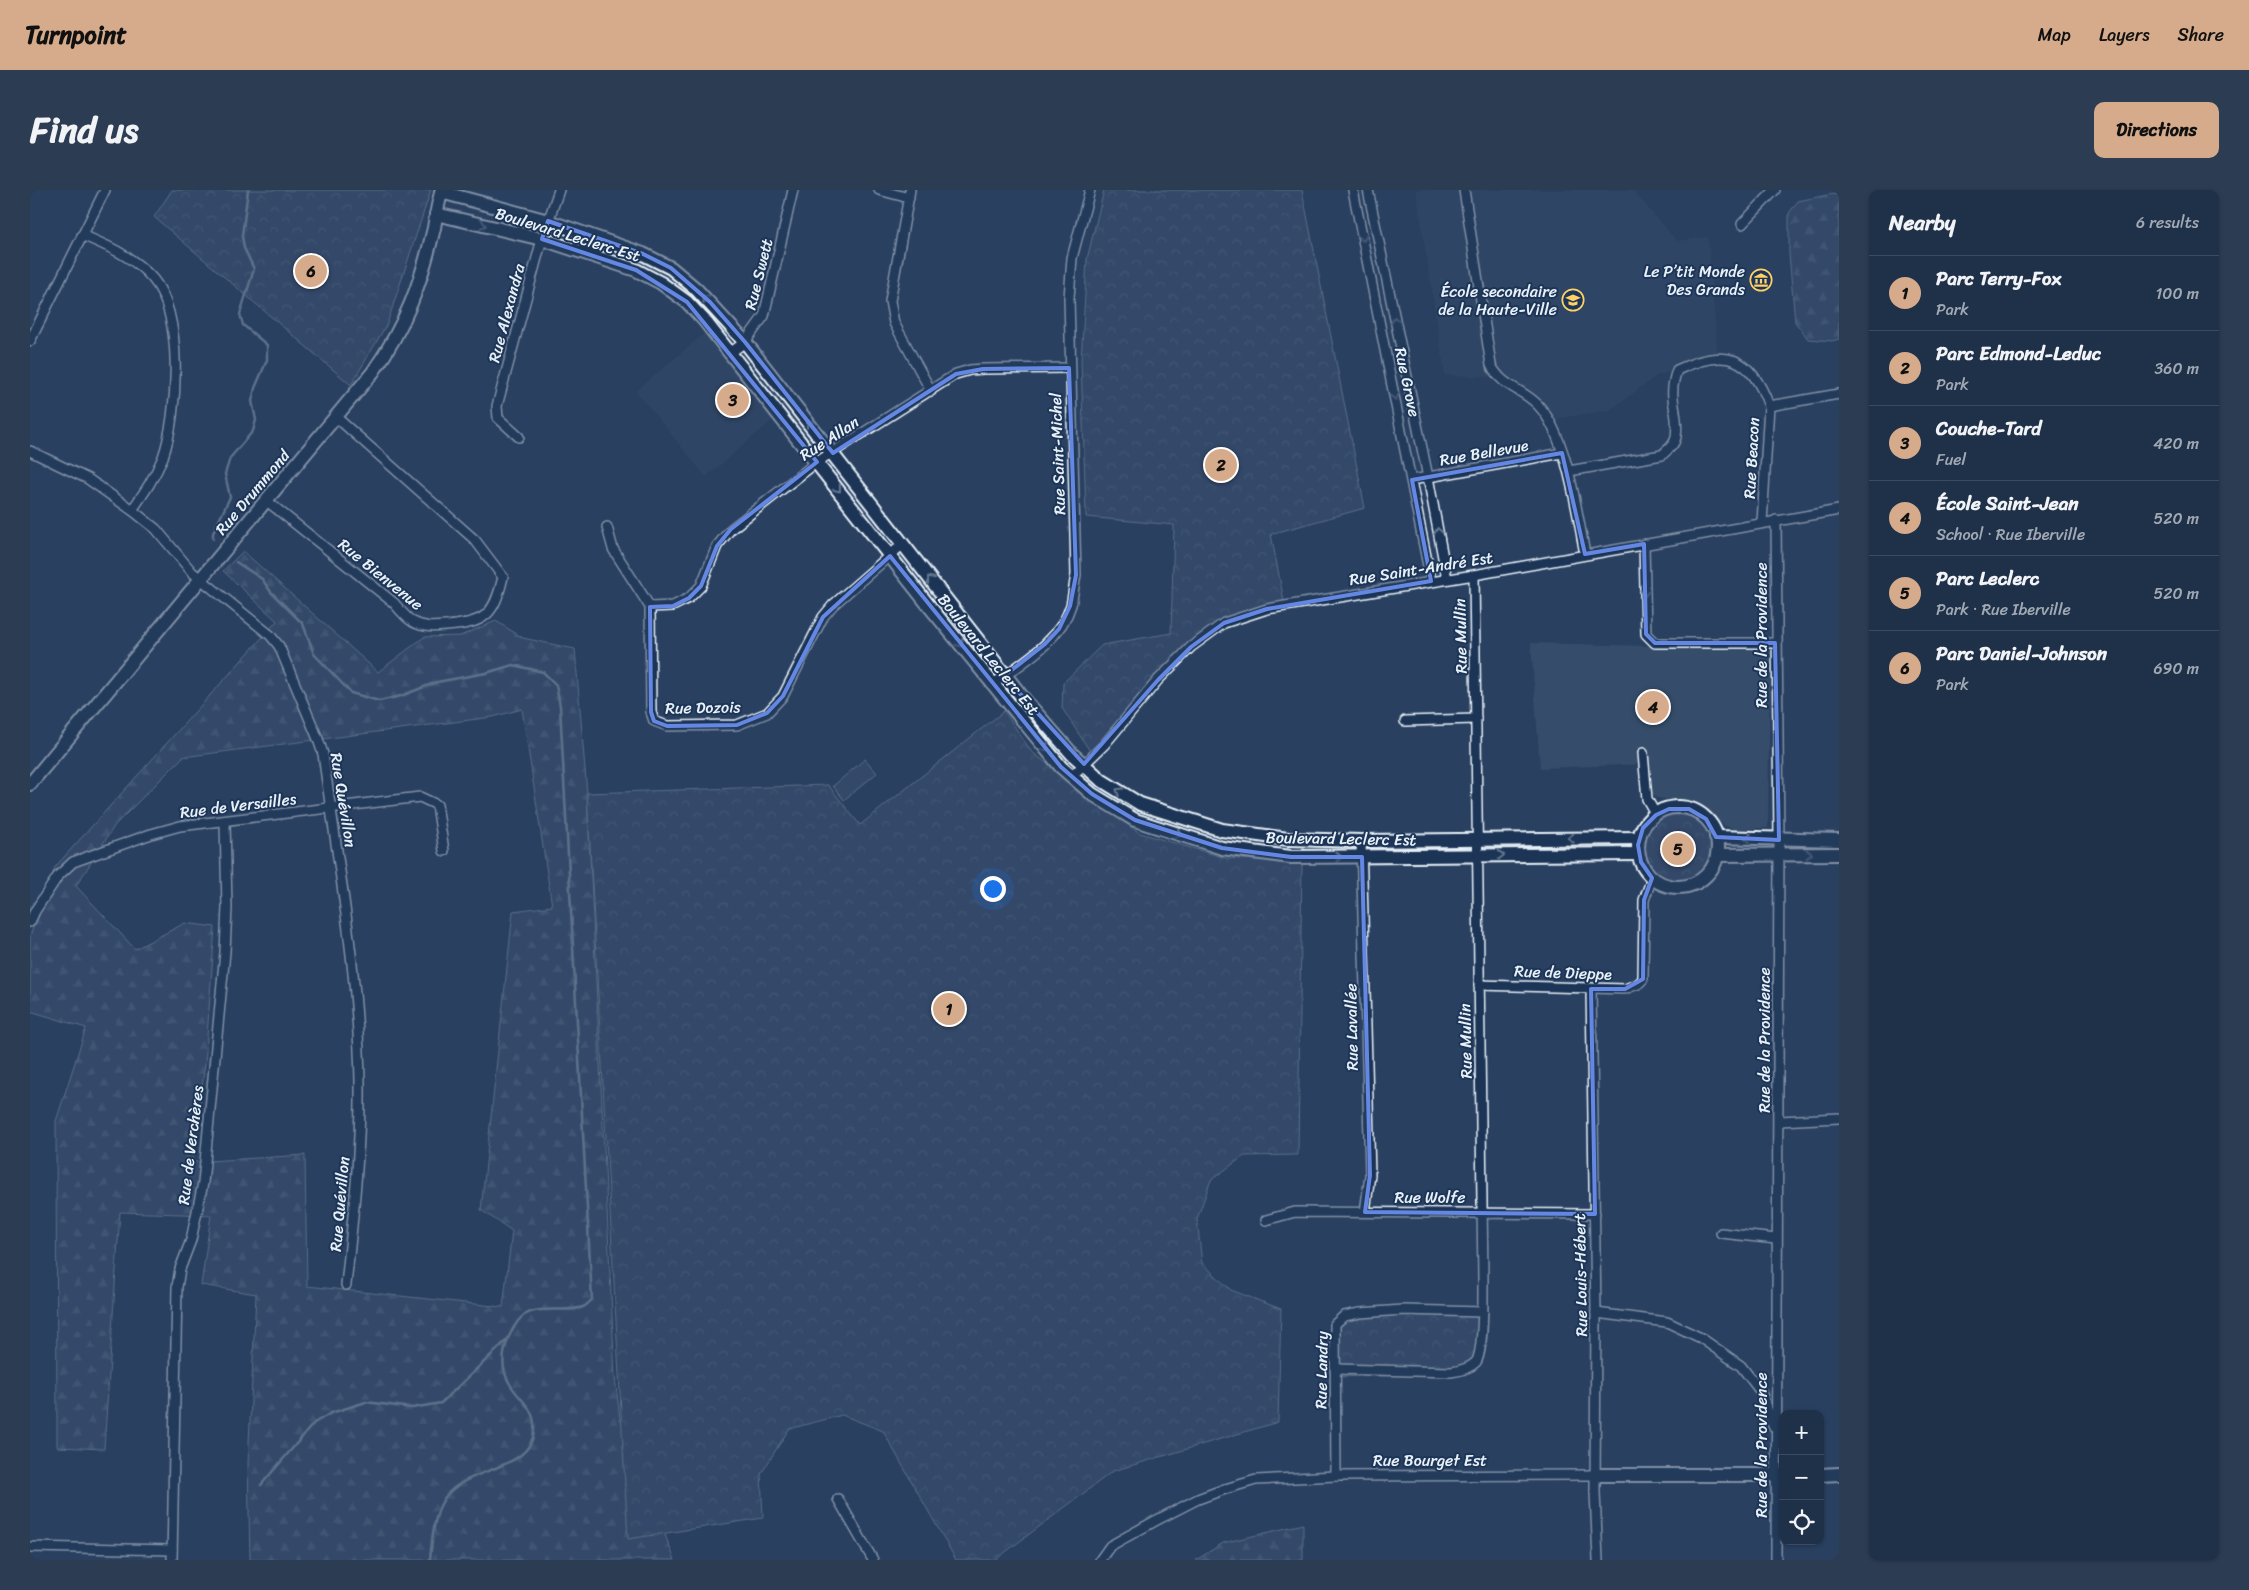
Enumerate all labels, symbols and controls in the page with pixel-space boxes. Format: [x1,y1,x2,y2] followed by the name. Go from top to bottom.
[25,14,127,56] text: Turnpoint
[2038,19,2071,51] text: Map
[2099,19,2150,51] text: Layers
[2178,19,2224,51] text: Share
[30,99,138,161] text: Find us
[2094,102,2219,158] button: Directions
[492,199,644,270] street label: Boulevard Leclerc Est
[1889,204,1955,242] text: Nearby
[2136,208,2199,237] text: 6 results
[479,219,488,230] one-way arrow
[1357,233,1367,242] one-way arrow
[736,235,781,313] street label: Rue Swett
[295,252,327,290] pin: 6
[1644,257,1746,304] place label: Le P’tit Monde Des Grands
[479,259,534,366] street label: Rue Alexandra
[1936,262,2061,295] text: Parc Terry-Fox
[1749,268,1773,292] museum icon: Le P’tit Monde Des Grands
[1438,277,1557,324] place label: École secondaire de la Haute-Ville
[1902,279,1908,308] text: 1
[2155,279,2199,308] text: 100 m
[1561,288,1585,312] school or university icon: École secondaire de la Haute-Ville
[702,295,711,304] one-way arrow
[1936,295,1969,324] text: Park
[1391,316,1401,325] one-way arrow
[1936,337,2101,370] text: Parc Edmond-Leduc
[1386,344,1429,420] street label: Rue Grove
[1900,354,1910,383] text: 2
[2155,354,2199,383] text: 360 m
[1936,370,1969,399] text: Park
[717,381,749,419] pin: 3
[1041,392,1074,516] street label: Rue Saint-Michel
[1390,393,1400,401] one-way arrow
[793,408,866,469] street label: Rue Allan
[1936,412,2041,445] text: Couche-Tard
[1735,416,1768,499] street label: Rue Beacon
[806,420,814,429] one-way arrow
[1901,429,1909,458] text: 3
[2153,429,2199,458] text: 420 m
[1437,430,1531,475] street label: Rue Bellevue
[207,442,298,542] street label: Rue Drummond
[1936,445,1966,474] text: Fuel
[1205,446,1237,484] pin: 2
[832,483,840,492] one-way arrow
[1936,487,2078,520] text: École Saint-Jean
[1900,504,1910,533] text: 4
[2153,504,2199,533] text: 520 m
[1936,520,2085,549] text: School · Rue Iberville
[1433,527,1444,536] one-way arrow
[331,531,430,618] street label: Rue Bienvenue
[1347,543,1495,594] street label: Rue Saint-André Est
[1747,562,1776,708] street label: Rue de la Providence
[1936,562,2039,595] text: Parc Leclerc
[927,576,935,585] one-way arrow
[1900,579,1910,608] text: 5
[2153,579,2199,608] text: 520 m
[930,587,1047,722] street label: Boulevard Leclerc Est
[1640,590,1650,597] one-way arrow
[1936,595,2071,624] text: Park · Rue Iberville
[1445,598,1476,674] street label: Rue Mullin
[1936,637,2107,670] text: Parc Daniel-Johnson
[954,639,963,648] one-way arrow
[1900,654,1910,683] text: 6
[2154,654,2199,683] text: 690 m
[1936,670,1969,699] text: Park
[1637,688,1669,726] pin: 4
[665,692,742,723] street label: Rue Dozois
[1039,742,1047,751] one-way arrow
[322,751,365,850] street label: Rue Quévillon
[178,784,298,827] street label: Rue de Versailles
[1116,787,1125,797] one-way arrow
[1265,823,1417,854] street label: Boulevard Leclerc Est
[1174,829,1182,839] one-way arrow
[1662,830,1694,868] pin: 5
[1567,833,1574,843] one-way arrow
[1743,833,1751,844] one-way arrow
[1805,849,1813,859] one-way arrow
[1498,850,1505,860] one-way arrow
[1335,852,1343,862] one-way arrow
[980,876,1006,902] your location
[1514,956,1613,989] street label: Rue de Dieppe
[1750,967,1779,1113] street label: Rue de la Providence
[1336,983,1367,1071] street label: Rue Lavallée
[933,990,965,1028] pin: 1
[1450,1003,1481,1079] street label: Rue Mullin
[169,1083,212,1206] street label: Rue de Verchères
[321,1155,358,1253] street label: Rue Quévillon
[1395,1183,1465,1212] street label: Rue Wolfe
[1565,1213,1596,1337] street label: Rue Louis-Hébert
[1306,1330,1337,1409] street label: Rue Landry
[1747,1372,1776,1518] street label: Rue de la Providence
[1779,1410,1824,1545] map controls
[1779,1410,1824,1455] button: +
[1373,1446,1487,1475] street label: Rue Bourget Est
[1779,1455,1824,1500] button: −
[1779,1500,1824,1545] button: locate

